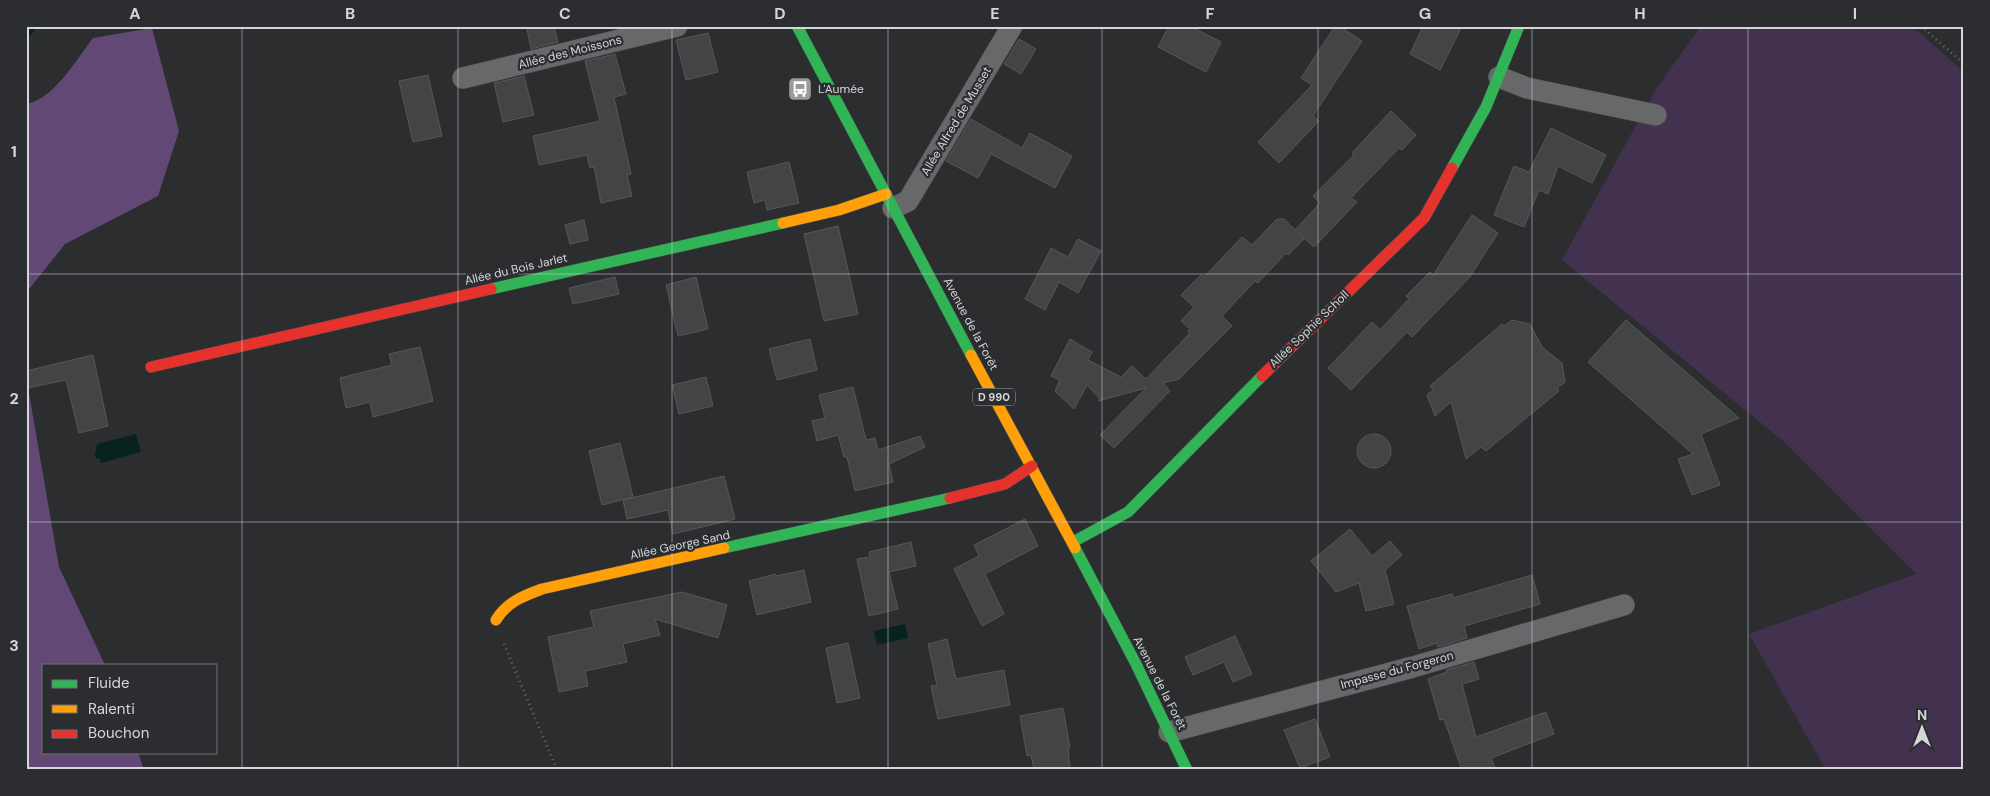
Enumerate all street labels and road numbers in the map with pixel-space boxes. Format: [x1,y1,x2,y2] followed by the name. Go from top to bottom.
[517,31,623,73] street label: Allée des Moissons
[917,63,995,178] street label: Allée Alfred de Musset
[463,249,569,289] street label: Allée du Bois Jarlet
[940,275,1002,373] street label: Avenue de la Forêt
[1266,287,1352,371] street label: Allée Sophie Scholl
[973,388,1015,406] road number: D 990
[629,527,731,563] street label: Allée George Sand
[1130,634,1191,733] street label: Avenue de la Forêt
[1339,647,1455,693] street label: Impasse du Forgeron

